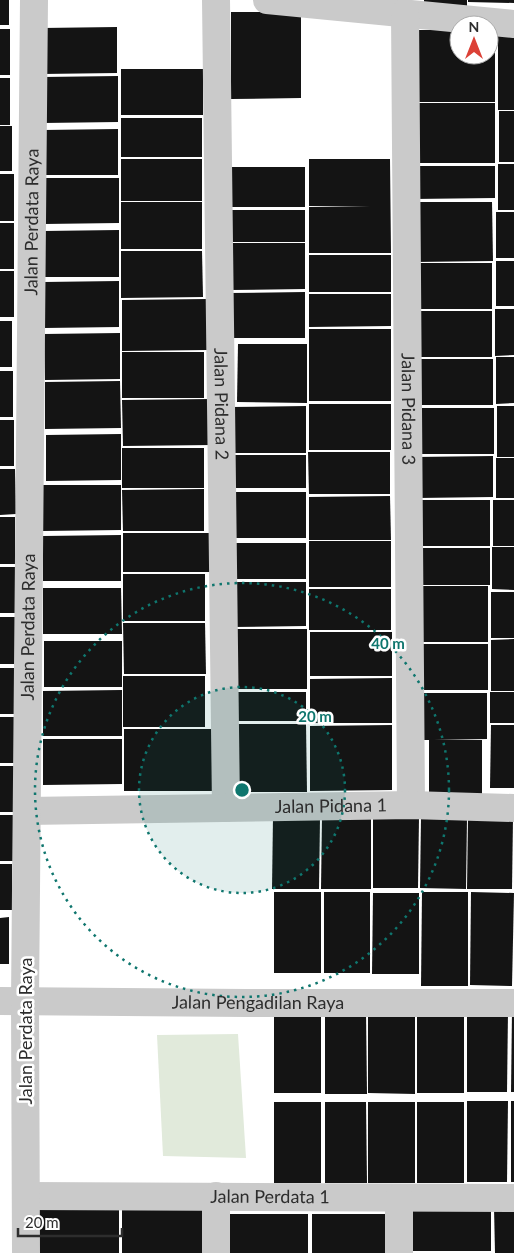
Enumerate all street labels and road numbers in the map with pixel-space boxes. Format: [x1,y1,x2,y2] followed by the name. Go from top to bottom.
[19,148,43,296] street label: Jalan Perdata Raya
[210,348,234,460] street label: Jalan Pidana 2
[398,353,420,465] street label: Jalan Pidana 3
[16,553,39,701] street label: Jalan Perdata Raya
[275,793,387,817] street label: Jalan Pidana 1
[14,958,36,1104] street label: Jalan Perdata Raya
[172,990,344,1013] street label: Jalan Pengadilan Raya
[210,1185,330,1207] street label: Jalan Perdata 1

